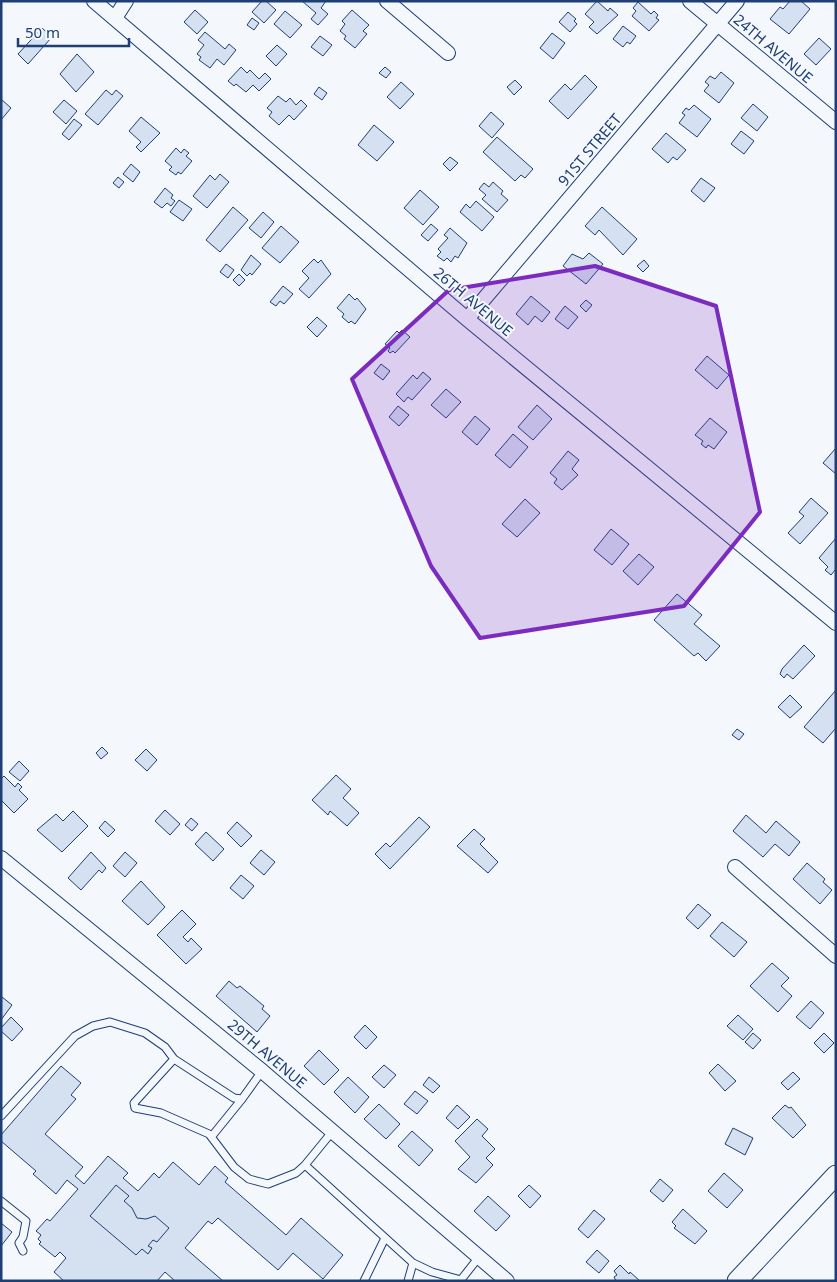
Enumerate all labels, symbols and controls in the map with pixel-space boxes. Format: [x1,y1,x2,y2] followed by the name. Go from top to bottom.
[730,9,817,87] street label: 24TH AVENUE
[18,15,129,47] scale bar
[25,22,60,42] text: 50 m
[553,109,626,190] street label: 91ST STREET
[430,262,517,340] street label: 26TH AVENUE
[224,1014,311,1092] street label: 29TH AVENUE

